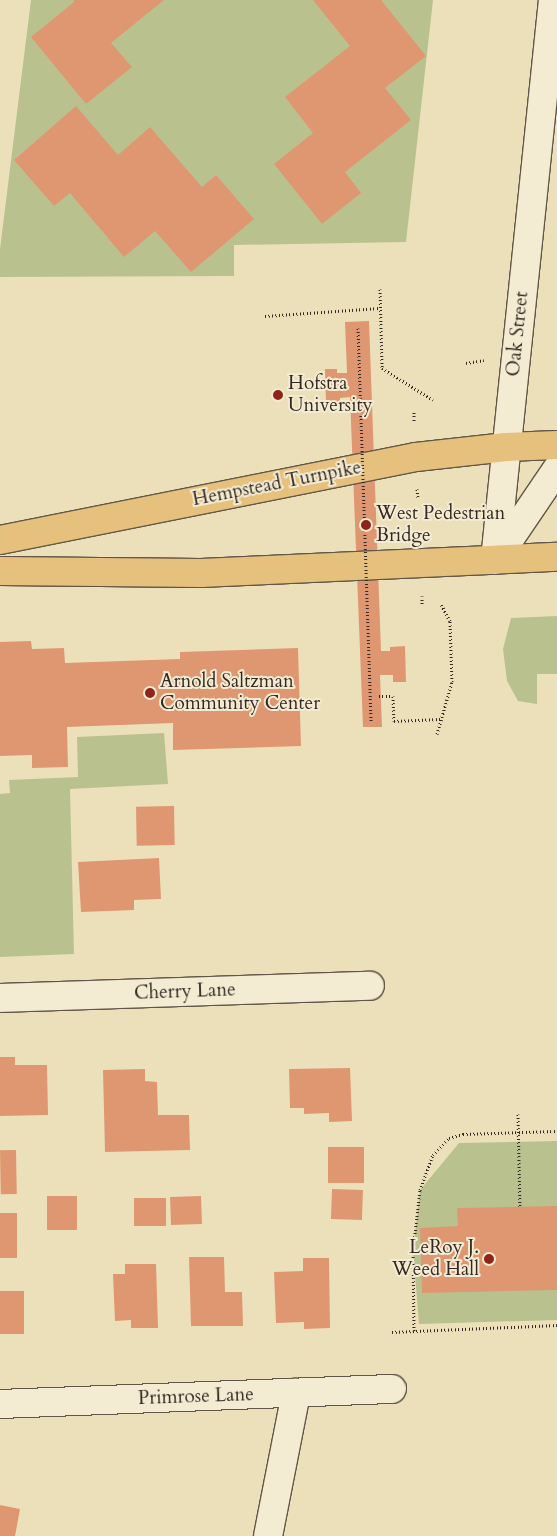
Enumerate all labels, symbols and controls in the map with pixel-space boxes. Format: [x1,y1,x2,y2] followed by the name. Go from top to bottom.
[502,290,534,378] street label: Oak Street
[288,373,373,417] place label: Hofstra University
[272,389,284,401] marker: Hofstra University
[191,456,363,512] street label: Hempstead Turnpike
[376,503,505,547] place label: West Pedestrian Bridge
[360,519,372,531] marker: West Pedestrian Bridge
[160,671,320,715] place label: Arnold Saltzman Community Center
[144,687,156,699] marker: Arnold Saltzman Community Center
[134,979,236,1005] street label: Cherry Lane
[392,1237,479,1281] place label: LeRoy J. Weed Hall
[483,1253,495,1265] marker: LeRoy J. Weed Hall
[138,1384,254,1410] street label: Primrose Lane

